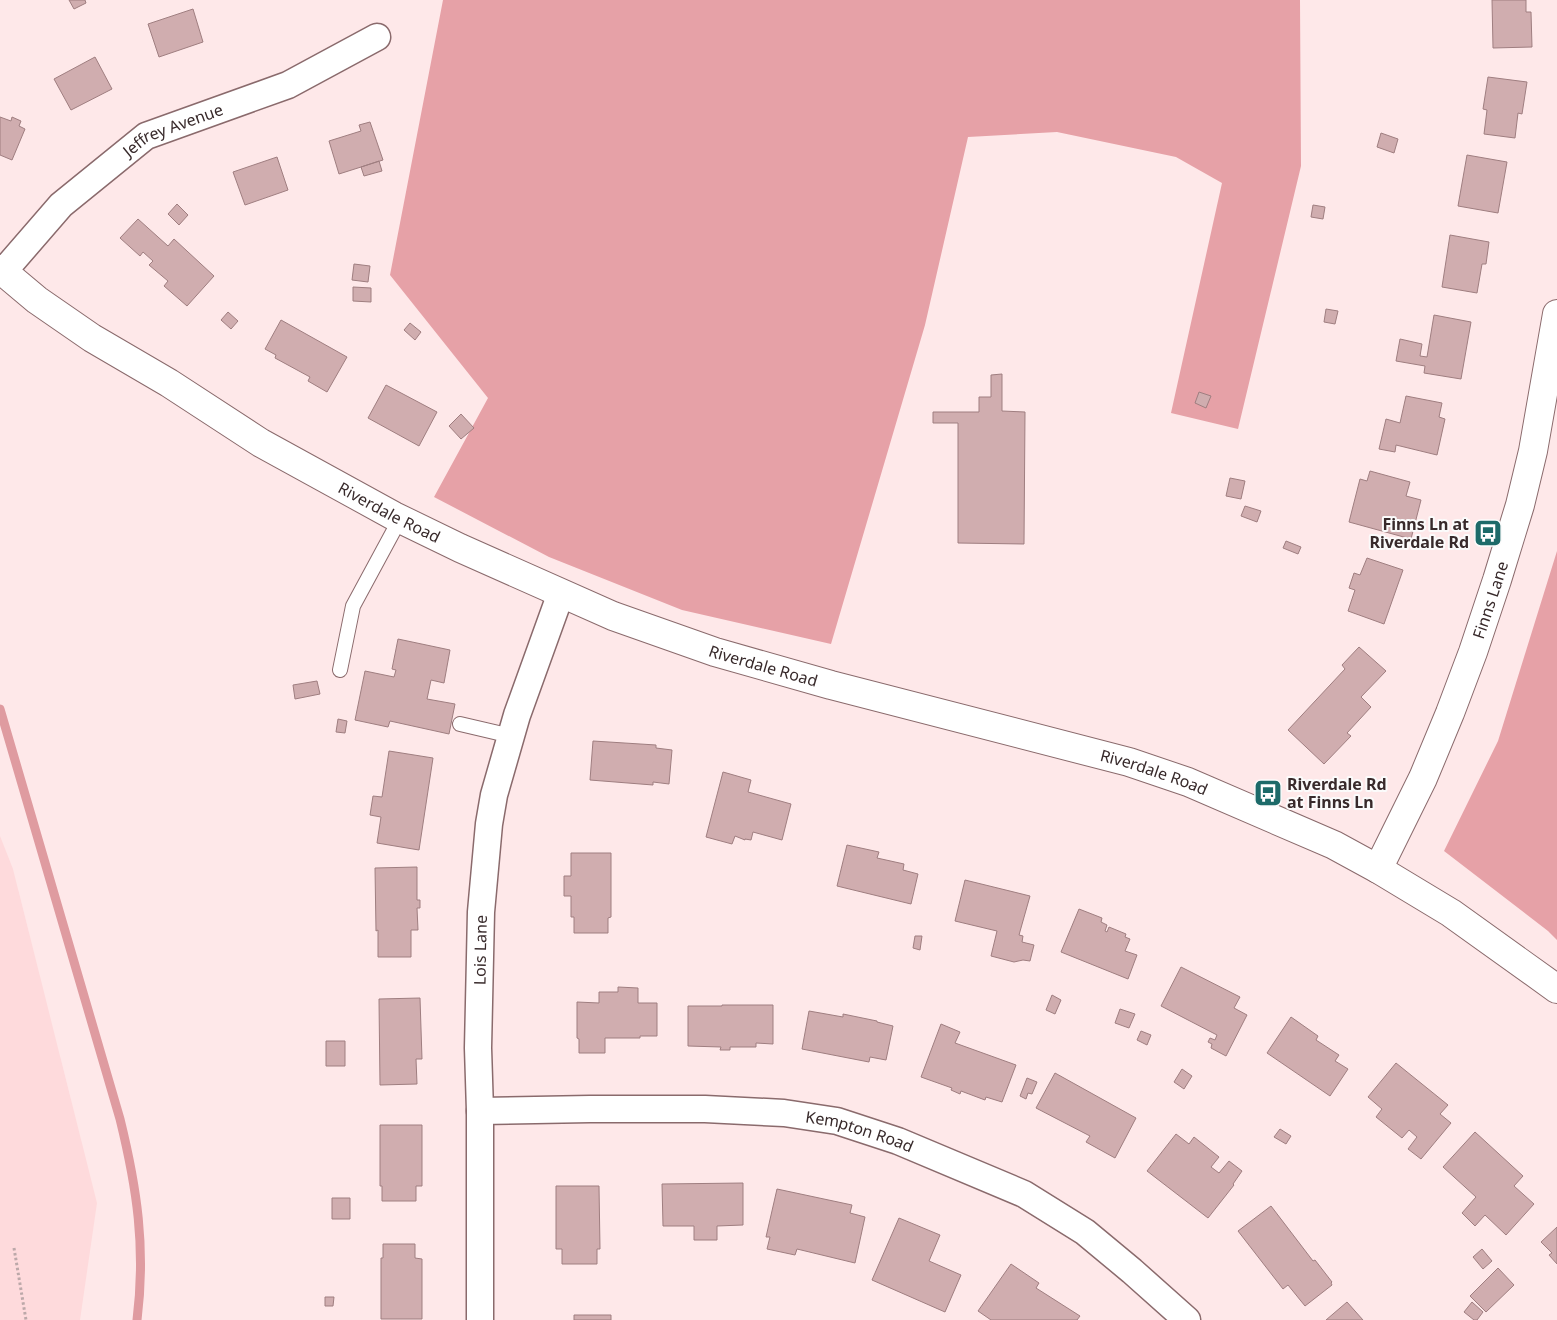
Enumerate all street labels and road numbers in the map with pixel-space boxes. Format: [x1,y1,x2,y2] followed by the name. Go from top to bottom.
[116,98,226,163] street label: Jeffrey Avenue
[334,477,444,548] street label: Riverdale Road
[1467,558,1513,642] street label: Finns Lane
[706,640,820,692] street label: Riverdale Road
[1098,744,1211,800] street label: Riverdale Road
[468,915,492,985] street label: Lois Lane
[804,1105,917,1157] street label: Kempton Road

